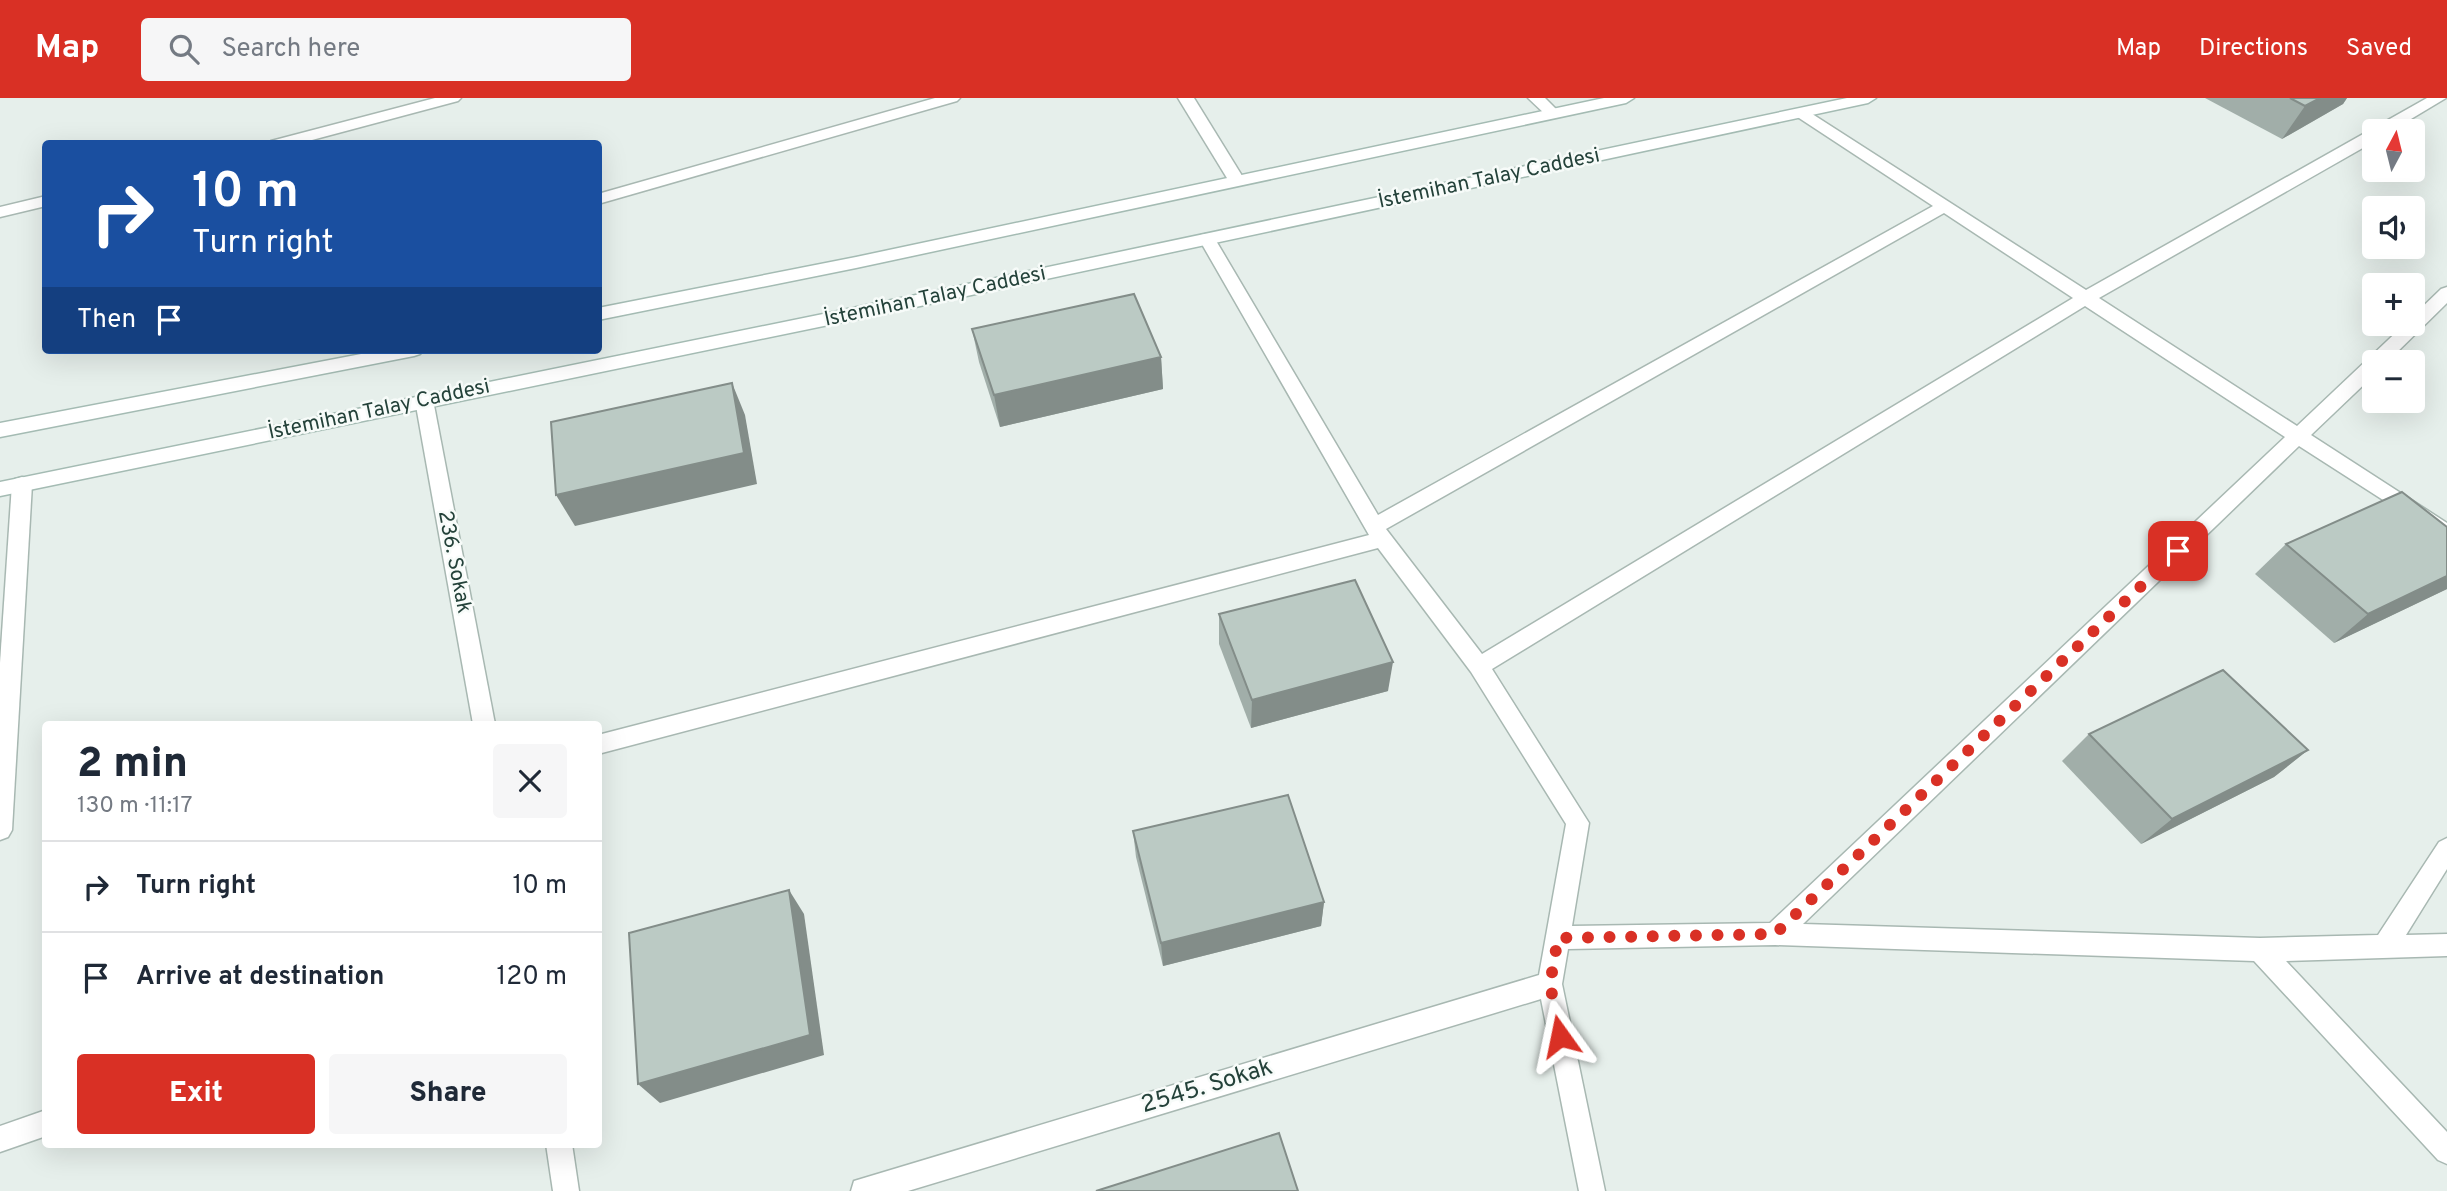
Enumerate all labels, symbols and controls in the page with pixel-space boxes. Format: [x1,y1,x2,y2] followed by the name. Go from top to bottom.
[141,18,631,81] search box
[35,28,99,70] text: Map
[165,30,203,68] icon: search
[221,33,360,66] text: Search here
[2116,34,2161,64] text: Map
[2199,34,2308,64] text: Directions
[2346,34,2412,64] text: Saved
[2362,119,2426,182] north arrow
[2362,119,2425,413] map controls
[1376,142,1602,216] street label: İstemihan Talay Caddesi
[192,163,299,225] text: 10 m
[77,168,168,259] icon: right
[2362,196,2425,259] button: sound
[192,224,334,264] text: Turn right
[822,260,1048,334] street label: İstemihan Talay Caddesi
[2362,273,2425,336] button: +
[150,301,188,339] icon: arrive
[77,304,136,337] text: Then
[2362,350,2425,413] button: −
[266,373,492,447] street label: İstemihan Talay Caddesi
[431,508,477,616] street label: 236. Sokak
[2148,521,2208,581] pin
[2159,532,2197,570] icon: arrive
[77,739,188,792] text: 2 min
[493,744,567,818] button: close
[77,792,192,821] text: 130 m · 11:17
[77,868,115,906] icon: right
[136,870,256,903] text: Turn right
[512,870,567,903] text: 10 m
[77,959,115,997] icon: arrive
[136,961,384,994] text: Arrive at destination
[497,961,567,994] text: 120 m
[1523,999,1597,1073] position arrow
[1138,1053,1276,1121] street label: 2545. Sokak
[77,1054,315,1134] button: Exit
[329,1054,567,1134] button: Share

